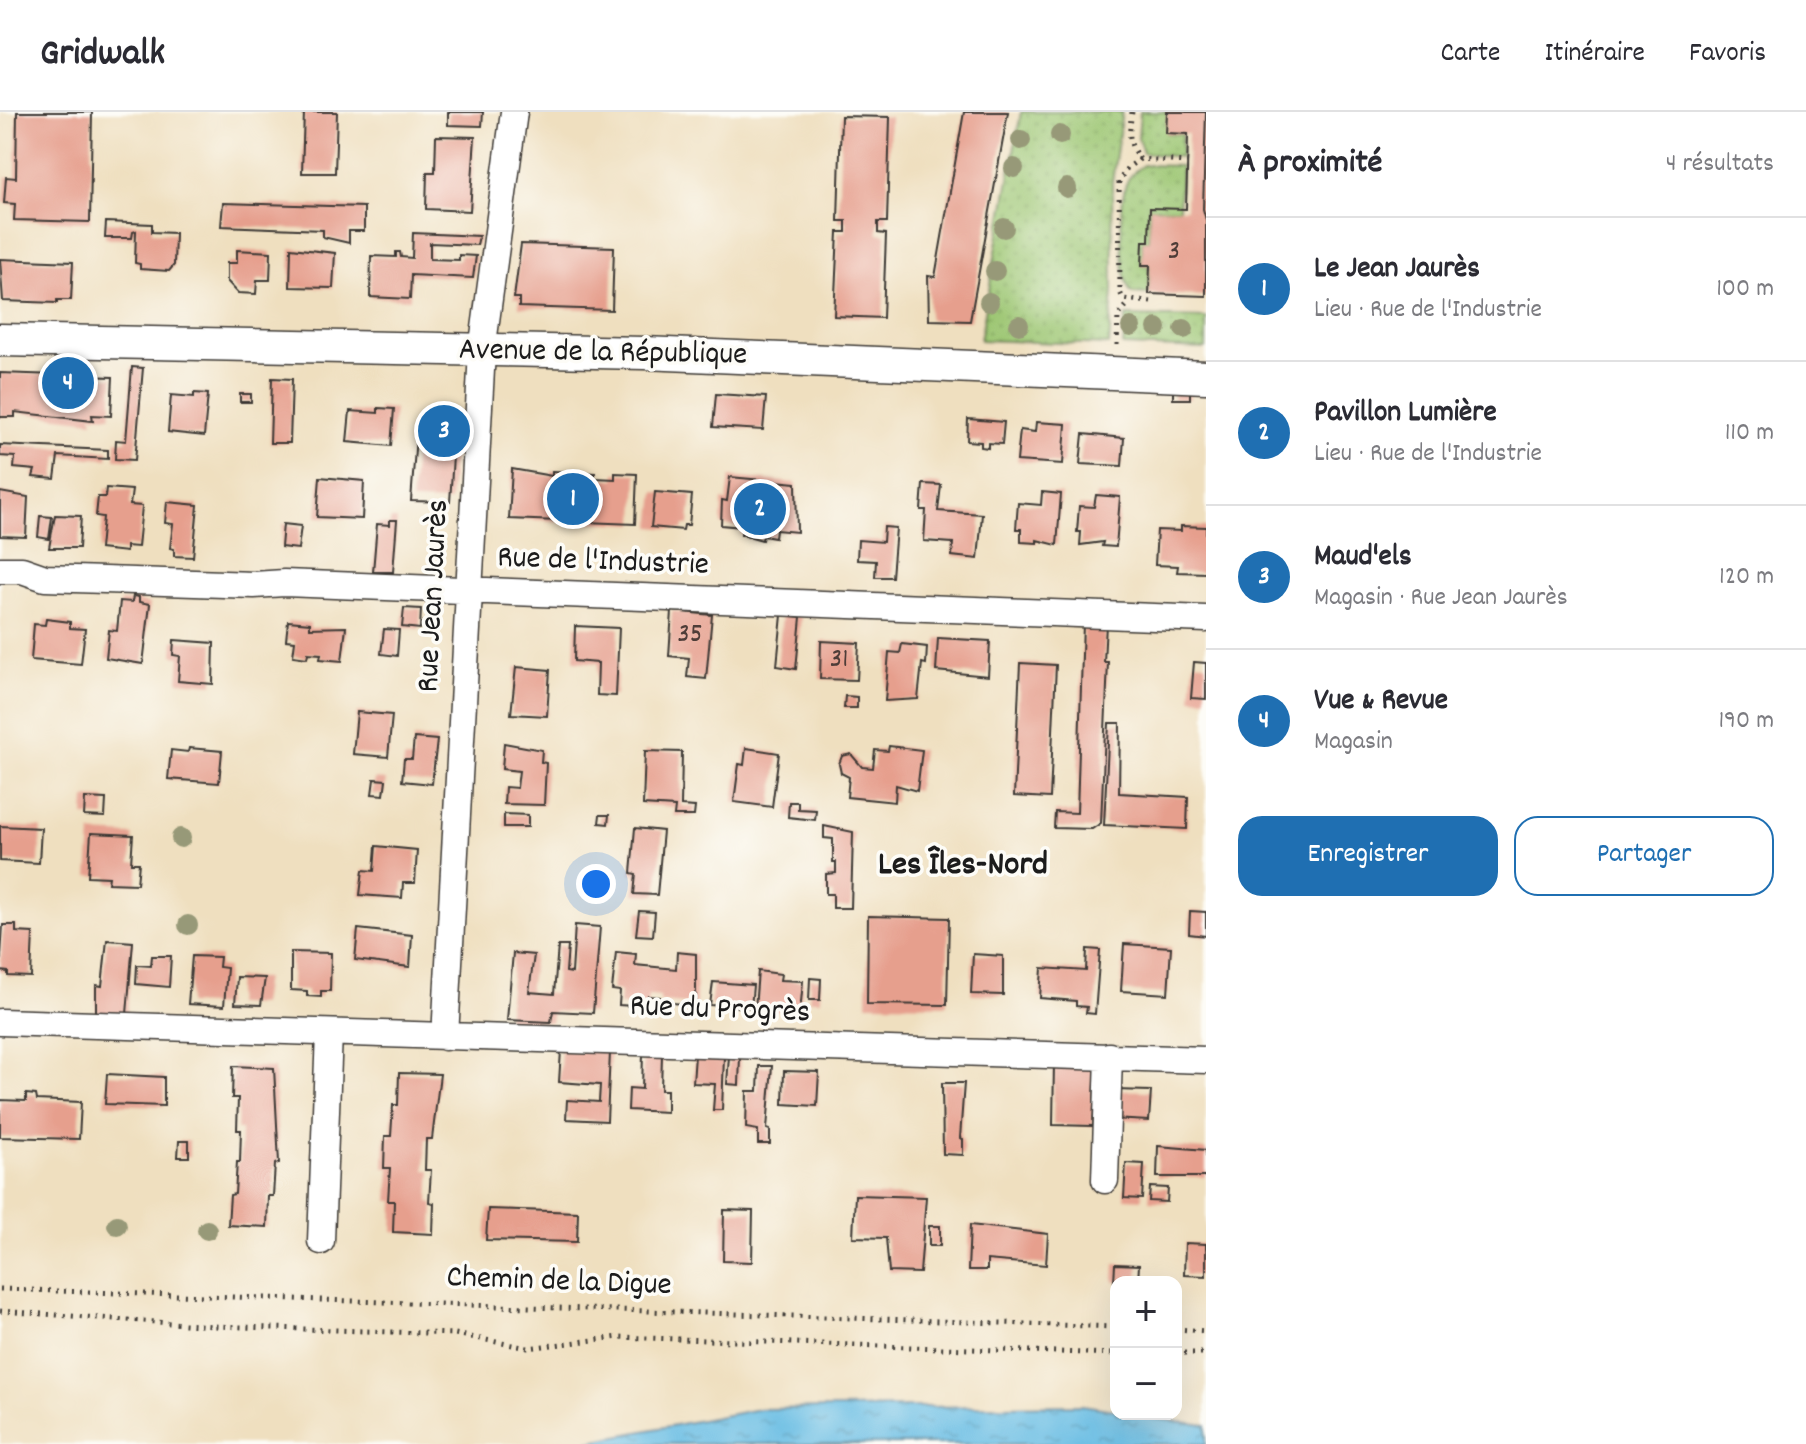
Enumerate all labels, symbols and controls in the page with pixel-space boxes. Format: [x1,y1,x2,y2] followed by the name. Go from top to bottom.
[40,28,165,83] text: Gridwalk
[1440,35,1500,75] text: Carte
[1544,35,1645,75] text: Itinéraire
[1689,35,1766,75] text: Favoris
[1238,140,1382,189] text: À proximité
[1666,146,1774,183] text: 4 résultats
[1168,233,1180,273] house number: 3
[1314,249,1480,292] text: Le Jean Jaurès
[1261,271,1267,308] text: 1
[1716,271,1774,308] text: 100 m
[1314,292,1542,329] text: Lieu · Rue de l'Industrie
[458,328,748,380] street label: Avenue de la République
[42,353,94,413] pin: 4
[1314,393,1497,436] text: Pavillon Lumière
[418,401,470,461] pin: 3
[1258,415,1270,452] text: 2
[1725,415,1774,452] text: 110 m
[1314,436,1542,473] text: Lieu · Rue de l'Industrie
[547,469,599,529] pin: 1
[734,479,786,539] pin: 2
[407,498,463,694] street label: Rue Jean Jaurès
[496,536,710,590] street label: Rue de l'Industrie
[1314,537,1412,580] text: Maud'els
[1258,559,1270,596] text: 3
[1719,559,1774,596] text: 120 m
[1314,580,1568,617] text: Magasin · Rue Jean Jaurès
[677,616,703,656] house number: 35
[830,641,848,681] house number: 31
[1314,681,1448,724] text: Vue & Revue
[1259,703,1269,740] text: 4
[1718,703,1774,740] text: 190 m
[1314,724,1393,761] text: Magasin
[1238,816,1498,896] button: Enregistrer
[1514,816,1774,896] button: Partager
[878,842,1048,891] district label: Les Îles-Nord
[576,864,616,904] your location
[629,985,811,1037] street label: Rue du Progrès
[446,1256,672,1310] street label: Chemin de la Digue
[1110,1276,1182,1420] map controls
[1110,1276,1182,1348] button: +
[1110,1348,1182,1420] button: −

